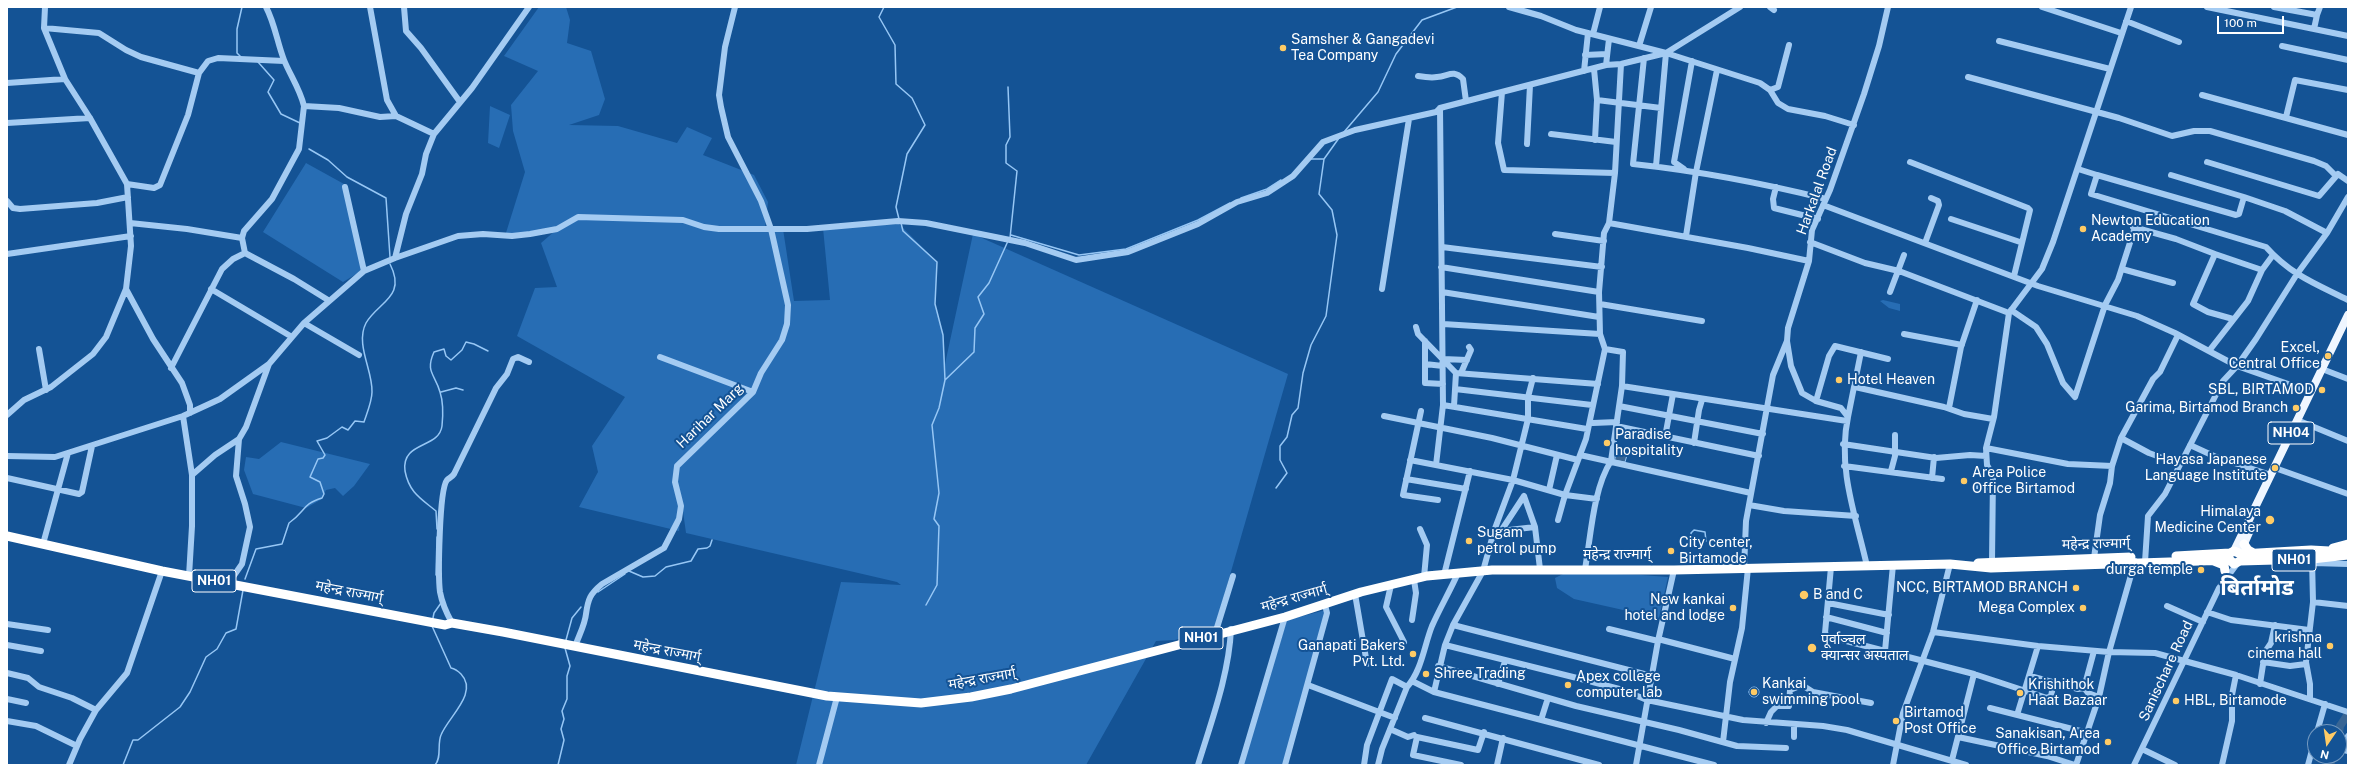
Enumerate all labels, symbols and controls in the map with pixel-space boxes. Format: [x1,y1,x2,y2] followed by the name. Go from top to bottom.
[2219,8,2286,34] scale bar
[2224,16,2257,30] text: 100 m
[1291,32,1434,64] place label: Samsher & Gangadevi Tea Company
[1278,43,1288,53] marker: Samsher & Gangadevi Tea Company
[1793,145,1841,237] street label: Harkalal Road
[2091,213,2210,246] place label: Newton Education Academy
[2078,224,2088,234] marker: Newton Education Academy
[2229,340,2320,372] place label: Excel, Central Office
[2323,351,2333,361] marker: Excel, Central Office
[1847,372,1935,388] place label: Hotel Heaven
[1834,375,1844,385] marker: Hotel Heaven
[673,380,747,452] street label: Harihar Marg
[2208,382,2314,398] place label: SBL, BIRTAMOD
[2317,385,2327,395] marker: SBL, BIRTAMOD
[2125,400,2288,416] place label: Garima, Birtamod Branch
[2291,403,2301,413] marker: Garima, Birtamod Branch
[2268,422,2314,444] road number: NH04
[1615,427,1684,460] place label: Paradise hospitality
[1602,438,1612,448] marker: Paradise hospitality
[2145,452,2267,484] place label: Hayasa Japanese Language Institute
[2270,463,2280,473] marker: Hayasa Japanese Language Institute
[1972,465,2075,498] place label: Area Police Office Birtamod
[1959,476,1969,486] marker: Area Police Office Birtamod
[2154,504,2261,536] place label: Himalaya Medicine Center
[2264,514,2276,526] marker: Himalaya Medicine Center
[1477,525,1556,558] place label: Sugam petrol pump
[1679,535,1753,568] place label: City center, Birtamode
[2062,535,2130,553] street label: महेन्द्र राज्मार्ग्
[1464,536,1474,546] marker: Sugam petrol pump
[1666,546,1676,556] marker: City center, Birtamode
[1583,547,1651,563] street label: महेन्द्र राज्मार्ग्
[2272,549,2316,571] road number: NH01
[2106,562,2193,578] place label: durga temple
[2196,565,2206,575] marker: durga temple
[192,570,236,592] road number: NH01
[2220,575,2294,601] district label: बिर्तामोड
[314,577,384,607] street label: महेन्द्र राज्मार्ग्
[1896,580,2068,596] place label: NCC, BIRTAMOD BRANCH
[1259,581,1329,615] street label: महेन्द्र राज्मार्ग्
[2071,583,2081,593] marker: NCC, BIRTAMOD BRANCH
[1813,587,1863,603] place label: B and C
[1798,589,1810,601] marker: B and C
[1624,592,1725,624] place label: New kankai hotel and lodge
[1978,600,2075,616] place label: Mega Complex
[1728,603,1738,613] marker: New kankai hotel and lodge
[2078,603,2088,613] marker: Mega Complex
[2135,618,2197,724] street label: Sanischare Road
[1179,627,1223,649] road number: NH01
[2248,630,2322,662] place label: krishna cinema hall
[1821,632,1909,664] place label: पूर्वाञ्चल क्यान्सर अस्पताल
[632,636,702,666] street label: महेन्द्र राज्मार्ग्
[1298,638,1405,670] place label: Ganapati Bakers Pvt. Ltd.
[2325,641,2335,651] marker: krishna cinema hall
[1806,642,1818,654] marker: पूर्वाञ्चल क्यान्सर अस्पताल
[1408,649,1418,659] marker: Ganapati Bakers Pvt. Ltd.
[947,665,1017,693] street label: महेन्द्र राज्मार्ग्
[1434,666,1526,682] place label: Shree Trading
[1421,669,1431,679] marker: Shree Trading
[1576,669,1662,702] place label: Apex college computer lab
[1762,676,1860,708] place label: Kankai swimming pool
[2028,677,2108,710] place label: Krishithok Haat Bazaar
[1563,680,1573,690] marker: Apex college computer lab
[1749,687,1759,697] marker: Kankai swimming pool
[2015,688,2025,698] marker: Krishithok Haat Bazaar
[2184,693,2287,709] place label: HBL, Birtamode
[2171,696,2181,706] marker: HBL, Birtamode
[1904,705,1976,738] place label: Birtamod Post Office
[1891,716,1901,726] marker: Birtamod Post Office
[2307,724,2347,764] north arrow
[1995,726,2100,758] place label: Sanakisan, Area Office Birtamod
[2103,737,2113,747] marker: Sanakisan, Area Office Birtamod
[2319,748,2330,762] text: N

